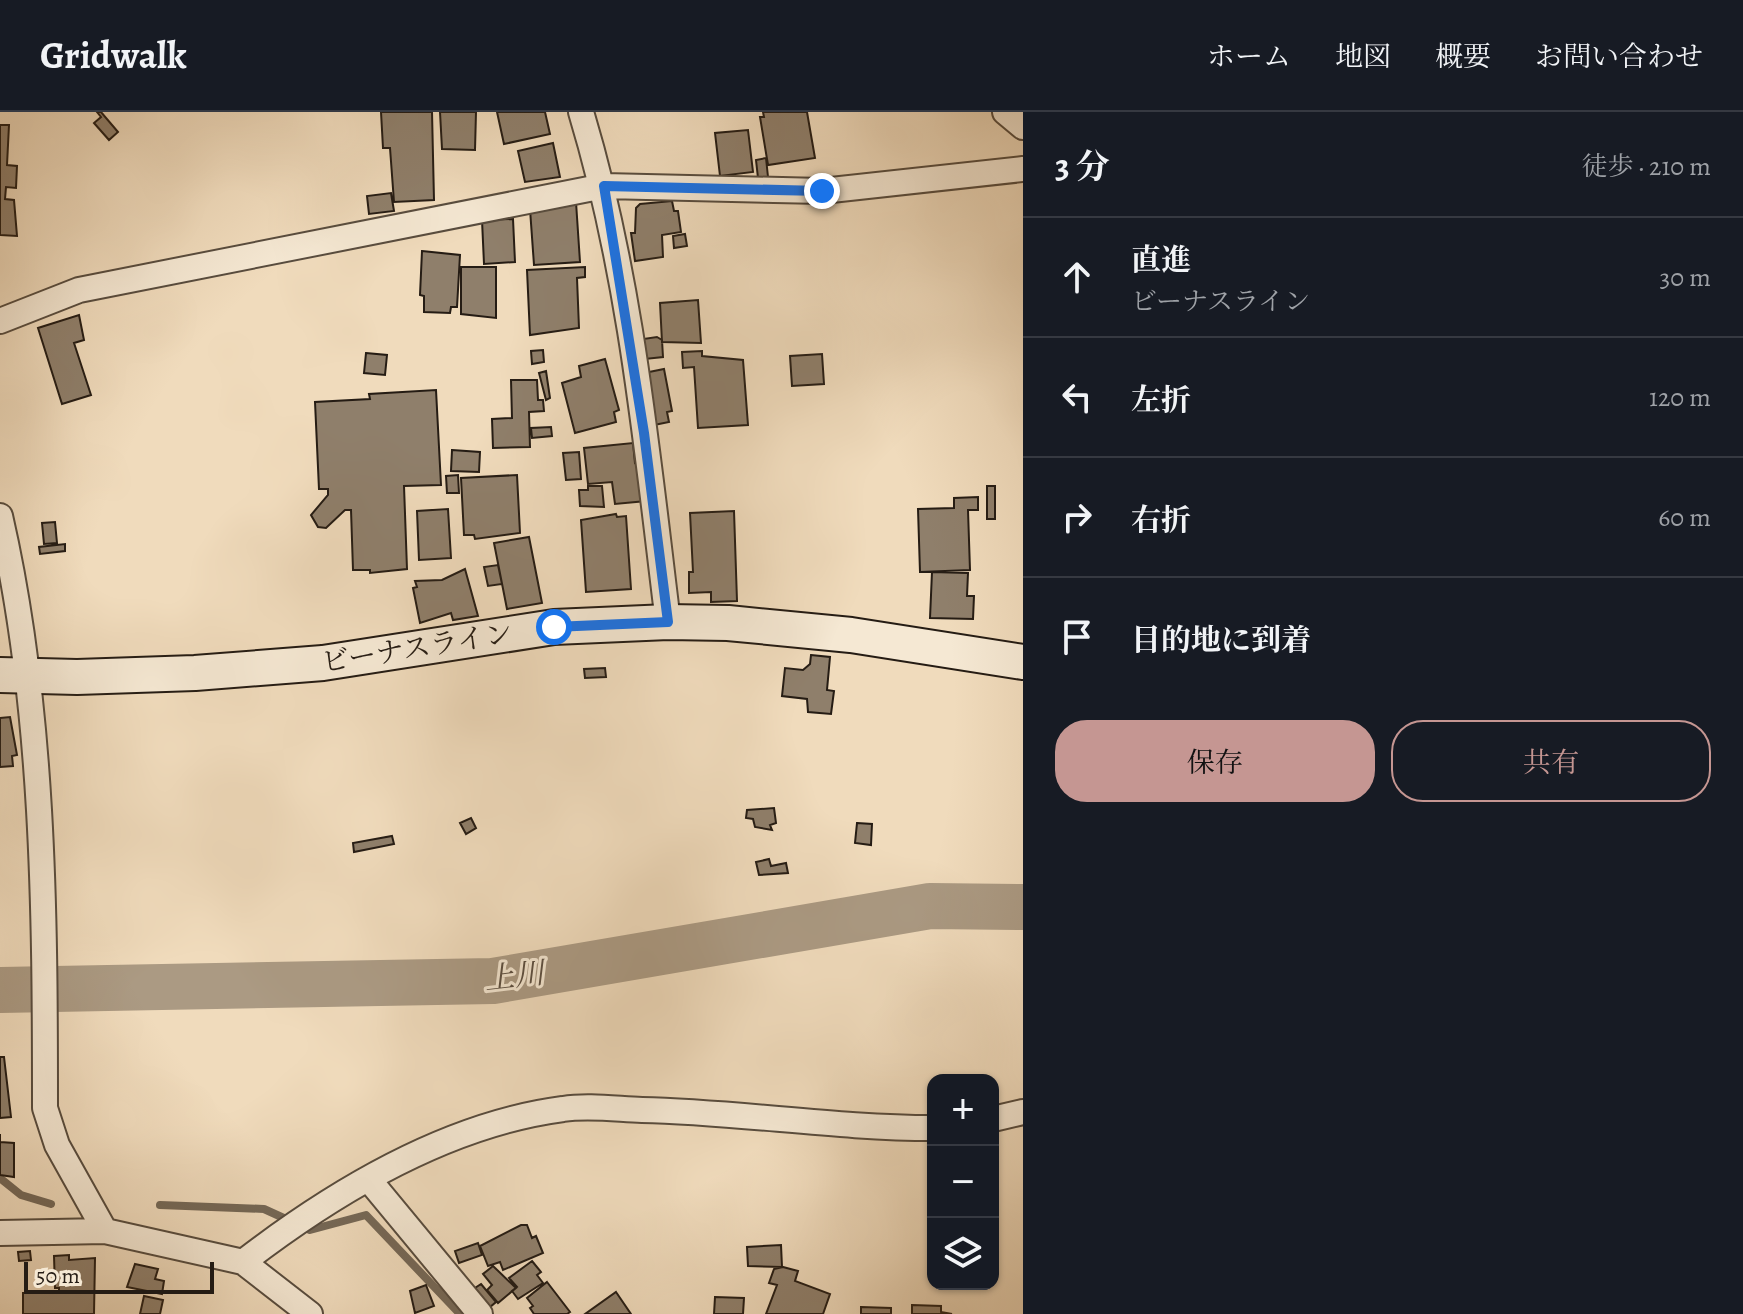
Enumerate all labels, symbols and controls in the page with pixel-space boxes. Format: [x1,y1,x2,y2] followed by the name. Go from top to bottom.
[40,29,187,81] text: Gridwalk
[1207,38,1291,76] text: ホーム
[1335,38,1391,76] text: 地図
[1435,38,1491,76] text: 概要
[1535,38,1703,76] text: お問い合わせ
[1055,143,1110,190] text: 3 分
[1582,149,1711,184] text: 徒歩 · 210 m
[804,173,840,209] route end
[1131,240,1191,280] text: 直進
[1055,255,1099,299] icon: ahead
[1660,260,1711,295] text: 30 m
[1131,284,1310,319] text: ビーナスライン
[1055,375,1099,419] icon: left
[1131,380,1191,420] text: 左折
[1649,380,1711,415] text: 120 m
[1055,495,1099,539] icon: right
[1131,500,1191,540] text: 右折
[1658,500,1711,535] text: 60 m
[536,609,572,645] route start
[319,614,515,682] street label: ビーナスライン
[1055,615,1099,659] icon: arrive
[1131,620,1311,660] text: 目的地に到着
[1055,720,1375,802] button: 保存
[1391,720,1711,802] button: 共有
[482,952,549,1000] water label: 上川
[927,1074,999,1290] map controls
[927,1074,999,1146] button: +
[927,1146,999,1218] button: −
[927,1218,999,1290] button: layers
[24,1258,214,1294] scale bar
[36,1261,80,1291] text: 50 m

